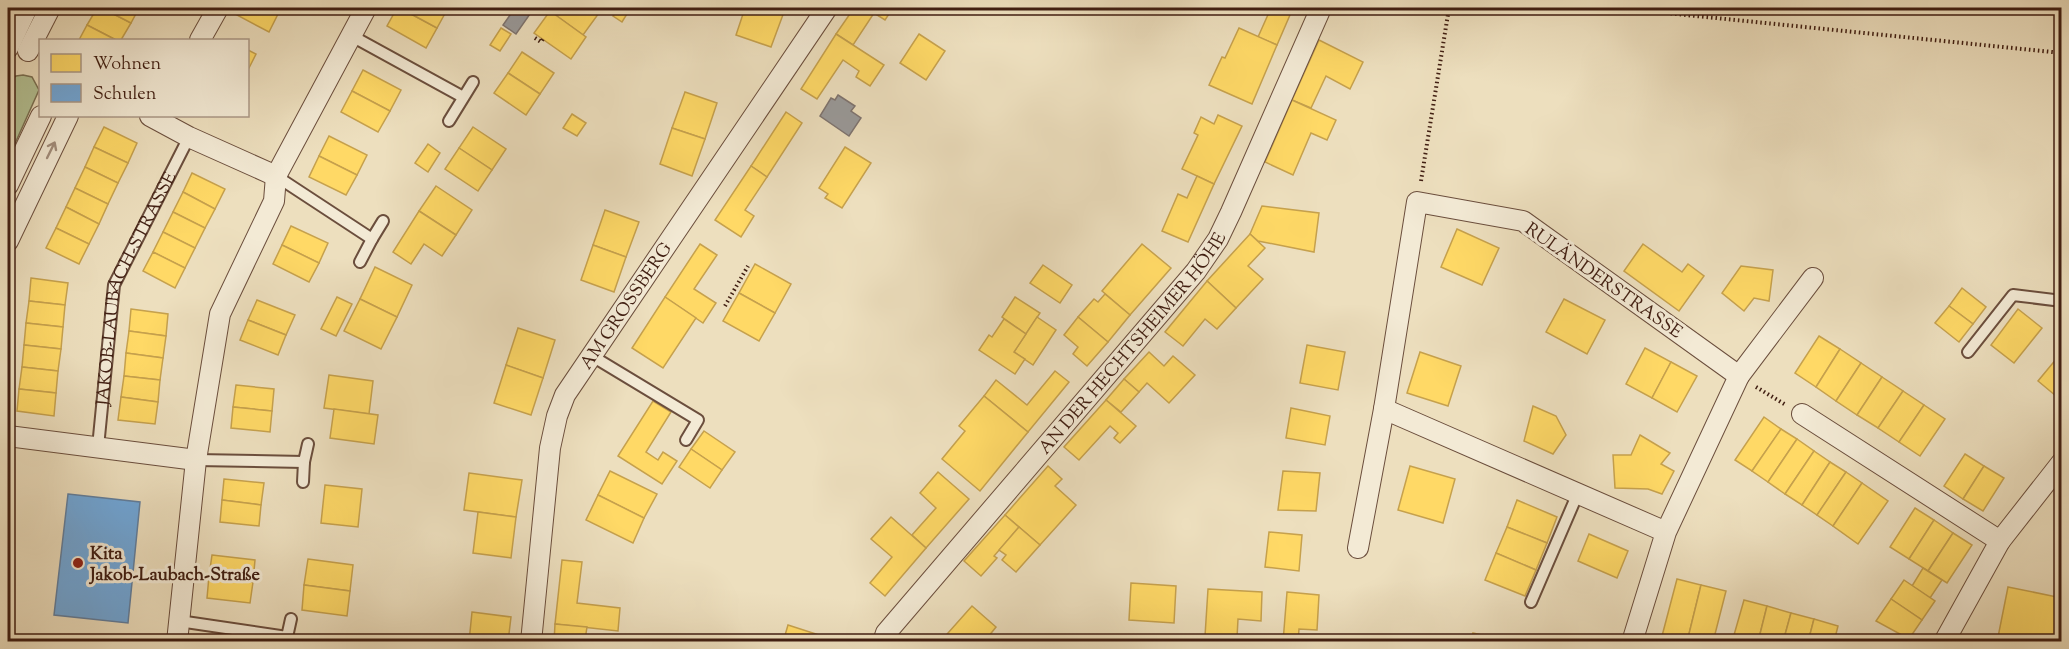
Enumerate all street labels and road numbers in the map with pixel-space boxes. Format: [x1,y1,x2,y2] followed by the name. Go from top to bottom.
[91,168,184,408] street label: JAKOB-LAUBACH-STRASSE
[1519,217,1687,346] street label: RULÄNDERSTRASSE
[1033,229,1234,461] street label: AN DER HECHTSHEIMER HÖHE
[575,238,680,376] street label: AM GROSSBERG

